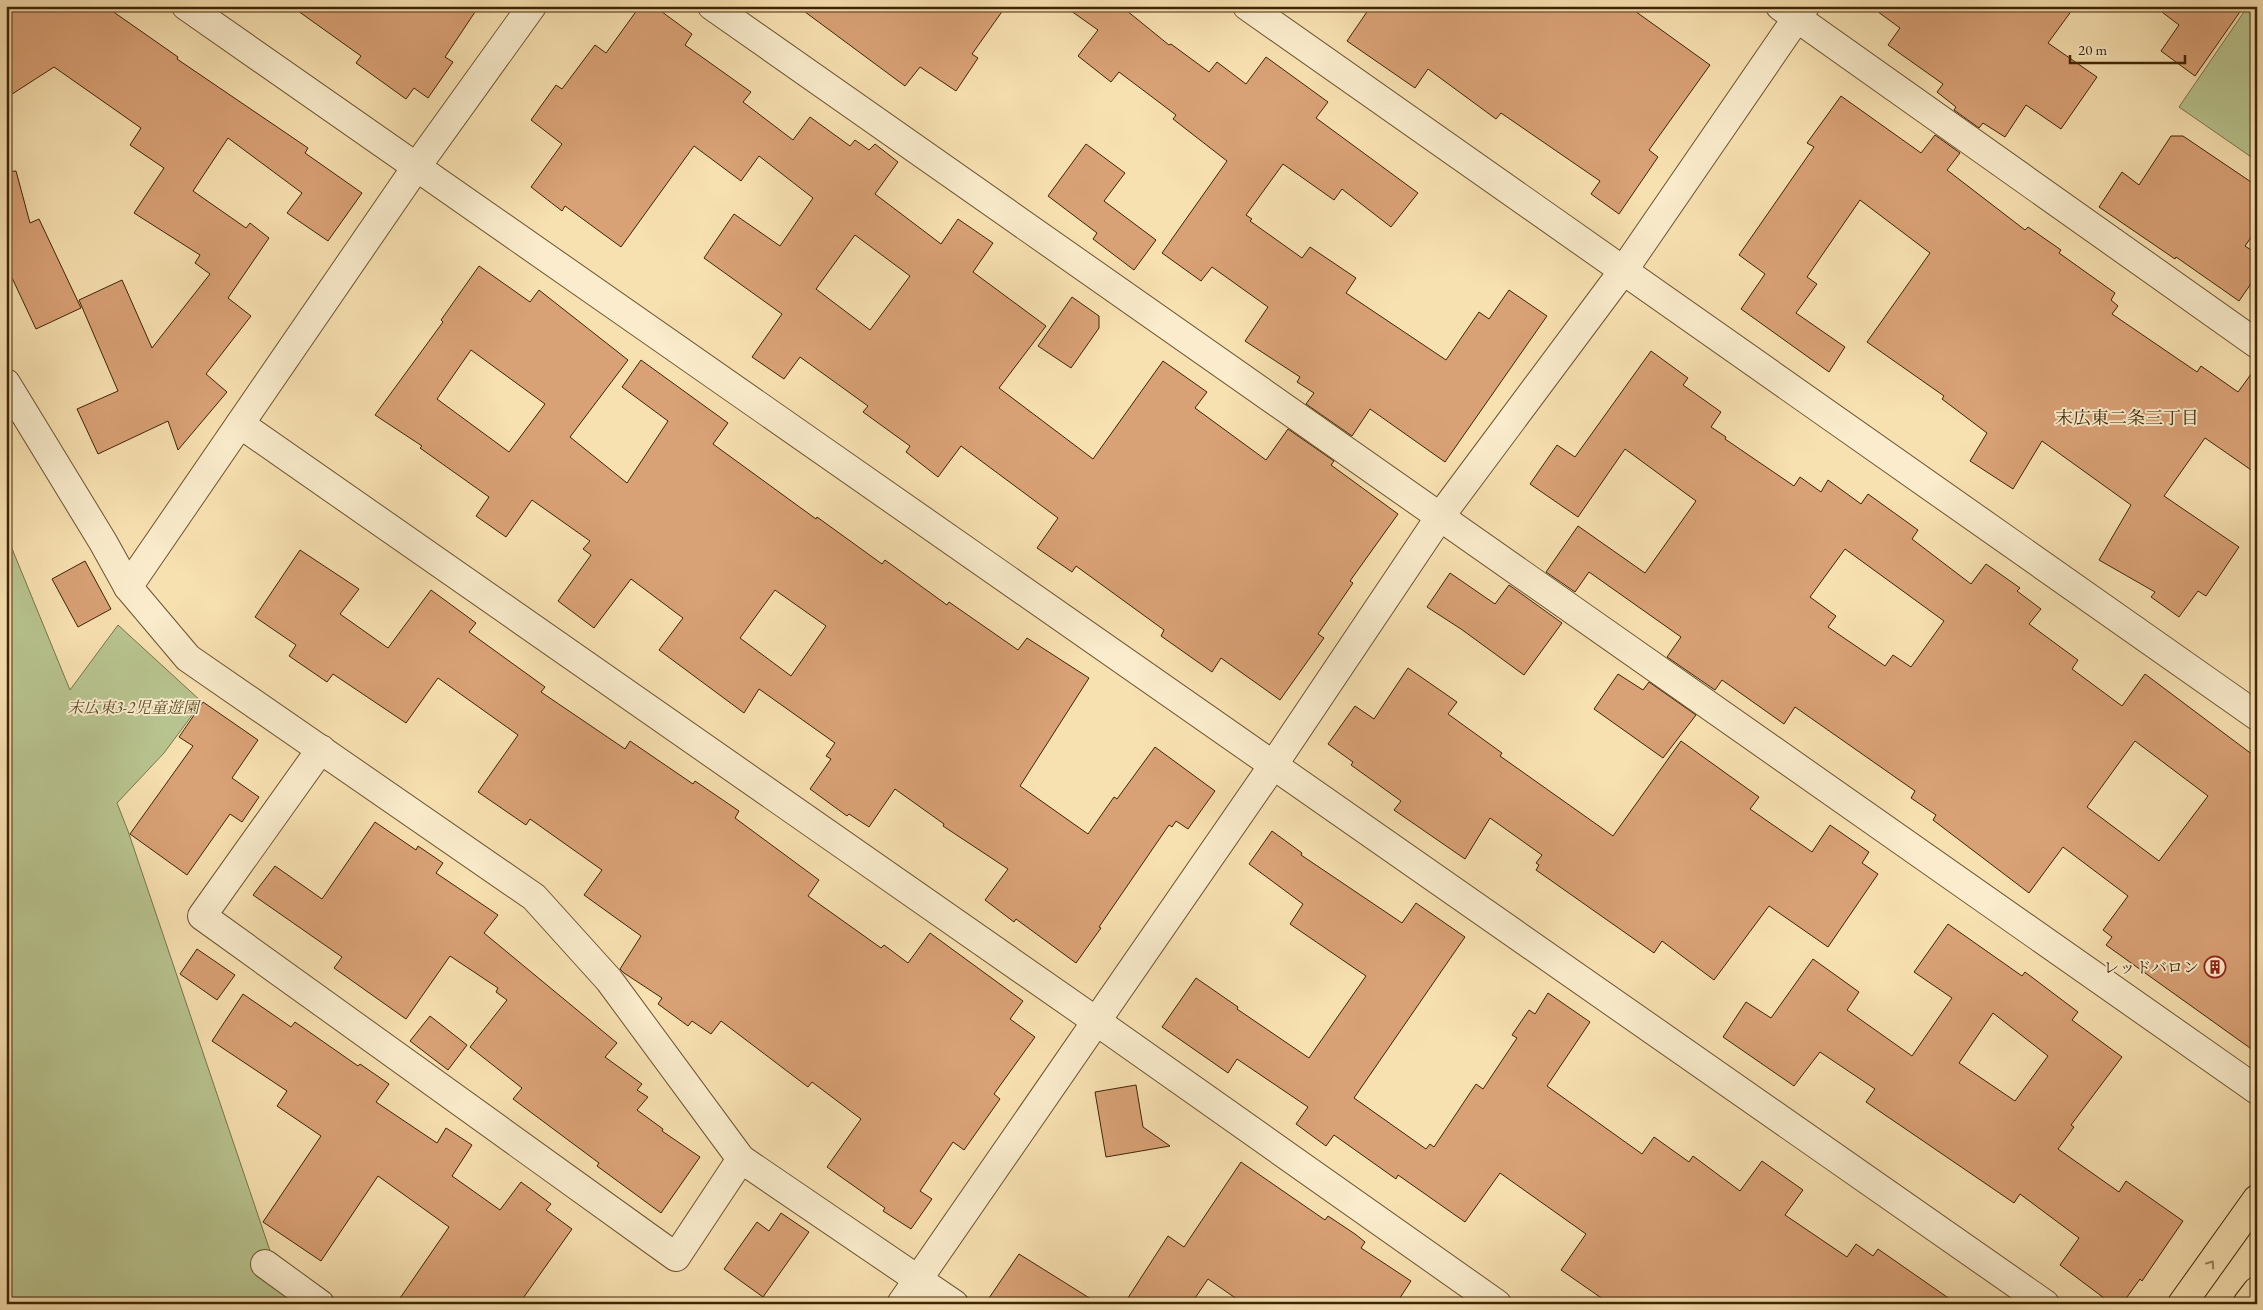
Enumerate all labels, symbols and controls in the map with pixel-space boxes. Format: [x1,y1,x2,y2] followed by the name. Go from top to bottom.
[2070,32,2186,64] scale bar
[2078,40,2107,59] text: 20 m
[2055,406,2199,429] district label: 末広東二条三丁目
[67,697,202,718] park label: 末広東3-2児童遊園
[2203,955,2227,979] building icon: レッドバロン
[2103,957,2199,978] place label: レッドバロン
[2205,1260,2214,1270] one-way arrow

